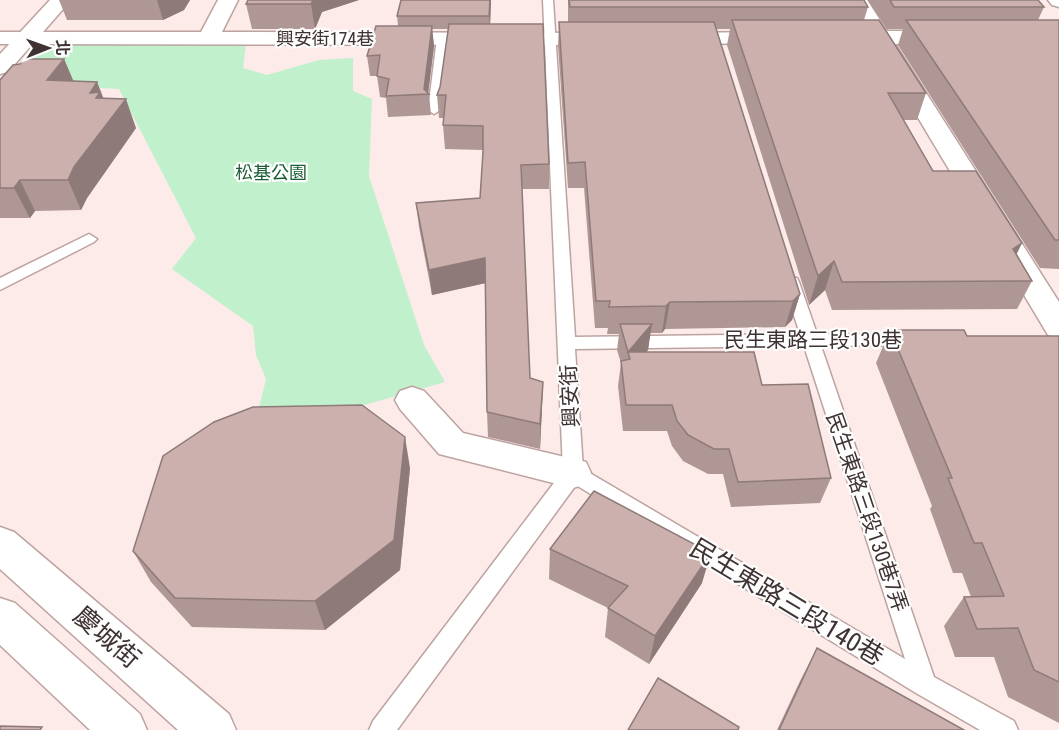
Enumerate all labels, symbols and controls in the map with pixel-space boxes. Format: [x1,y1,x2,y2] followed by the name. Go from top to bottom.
[18,18,78,78] north arrow
[276,28,374,49] street label: 興安街174巷
[53,40,72,56] text: 北
[235,162,307,183] park label: 松基公園
[724,328,902,352] street label: 民生東路三段130巷
[556,364,584,428] street label: 興安街
[822,409,912,615] street label: 民生東路三段130巷7弄
[685,532,889,672] street label: 民生東路三段140巷
[68,600,146,674] street label: 慶城街

